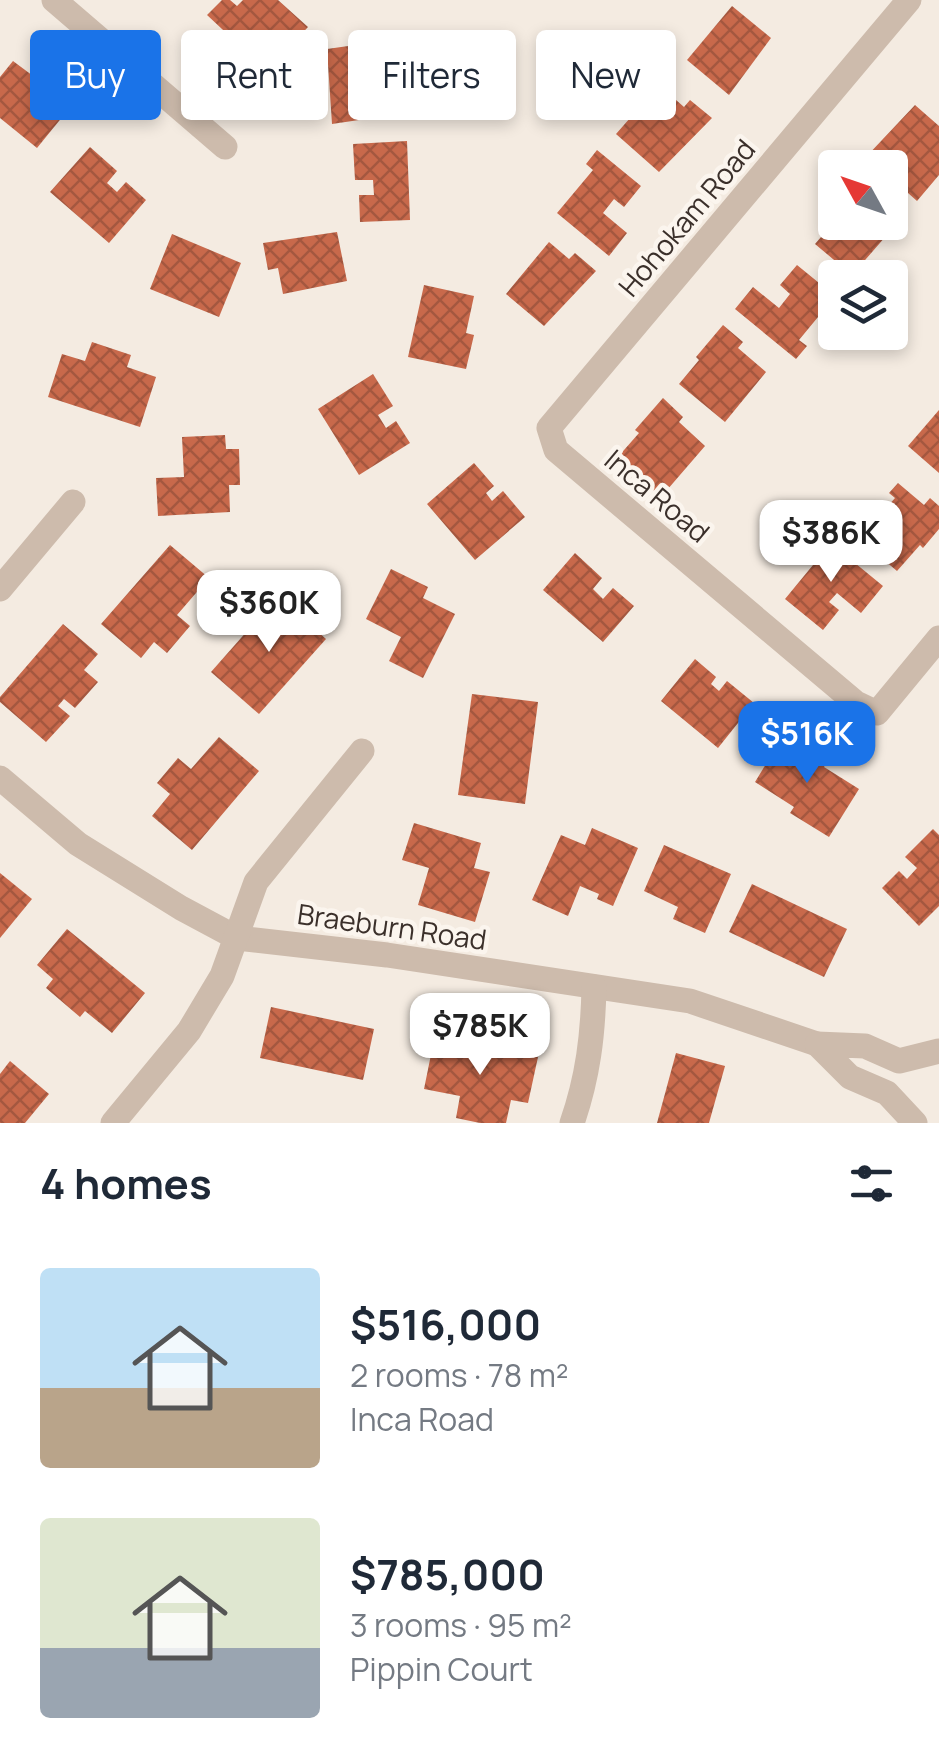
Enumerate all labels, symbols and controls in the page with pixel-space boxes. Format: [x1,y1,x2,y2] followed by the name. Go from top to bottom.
[30,30,161,120] chip: Buy
[181,30,328,120] chip: Rent
[348,30,516,120] chip: Filters
[536,30,676,120] chip: New
[609,131,763,304] street label: Hohokam Road
[818,150,908,240] north arrow
[818,150,908,350] map controls
[818,260,908,350] button: layers
[597,440,718,550] street label: Inca Road
[761,500,901,585] pin: $386K
[782,510,880,554] text: $386K
[199,570,339,655] pin: $360K
[219,580,319,624] text: $360K
[737,701,877,786] pin: $516K
[760,711,854,755] text: $516K
[295,894,489,958] street label: Braeburn Road
[410,993,550,1078] pin: $785K
[432,1003,528,1047] text: $785K
[40,1154,212,1212] text: 4 homes
[844,1156,899,1211] icon: filters
[350,1295,541,1353] text: $516,000
[120,1308,240,1428] icon: home
[350,1353,569,1397] text: 2 rooms · 78 m²
[350,1397,494,1441] text: Inca Road
[350,1545,545,1603] text: $785,000
[120,1558,240,1678] icon: home
[350,1603,572,1647] text: 3 rooms · 95 m²
[350,1647,533,1691] text: Pippin Court

